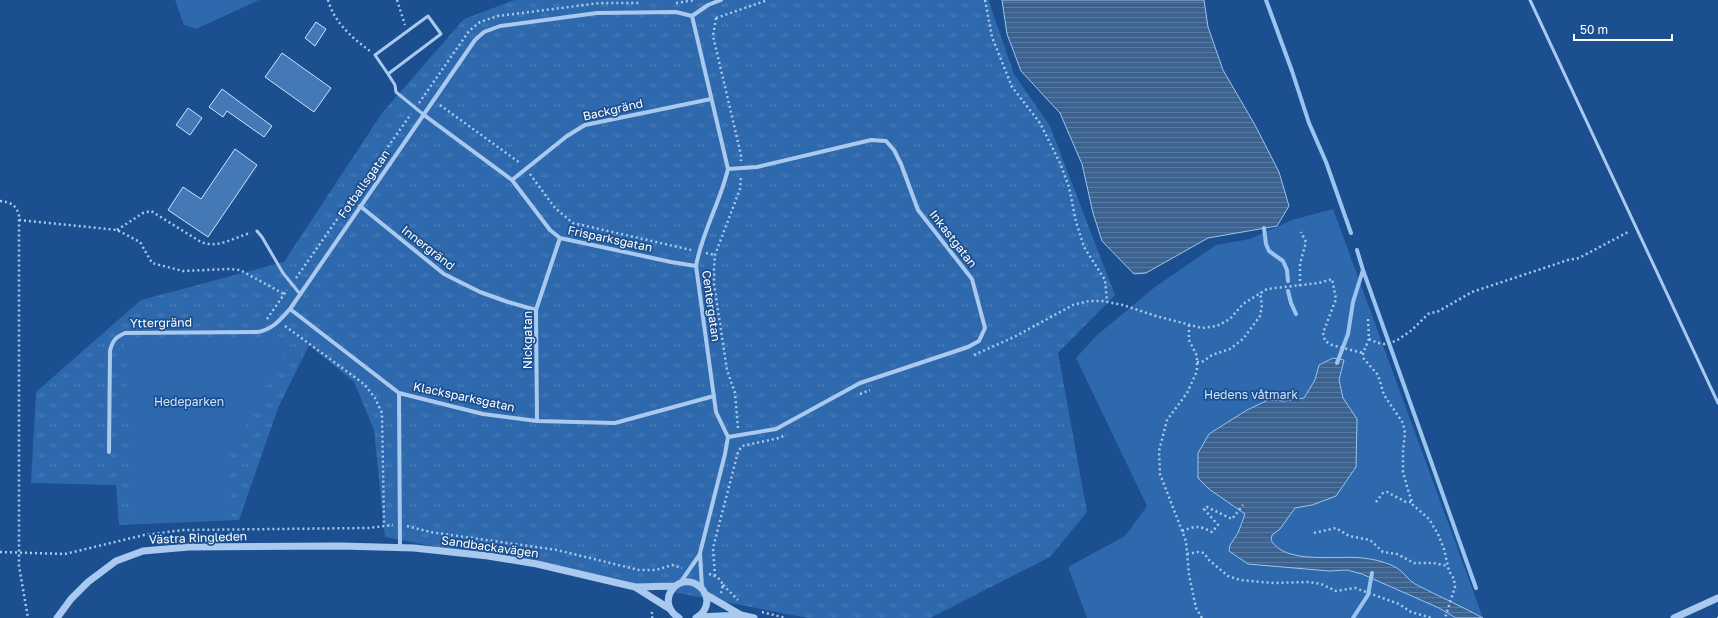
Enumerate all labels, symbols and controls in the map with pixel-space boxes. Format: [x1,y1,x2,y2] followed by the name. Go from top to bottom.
[1574,16,1672,42] scale bar
[1580,22,1608,37] text: 50 m
[581,95,644,124] street label: Backgränd
[334,147,393,221] street label: Fotballsgatan
[926,207,980,270] street label: Inkastgatan
[399,222,458,273] street label: Innergränd
[566,222,654,255] street label: Frisparksgatan
[699,269,724,342] street label: Centergatan
[520,311,535,369] street label: Nickgatan
[130,314,192,331] street label: Yttergränd
[412,378,516,415] street label: Klacksparksgatan
[1204,387,1298,402] park label: Hedens våtmark
[154,394,224,409] park label: Hedeparken
[149,528,247,547] street label: Västra Ringleden
[440,532,540,561] street label: Sandbackavägen

